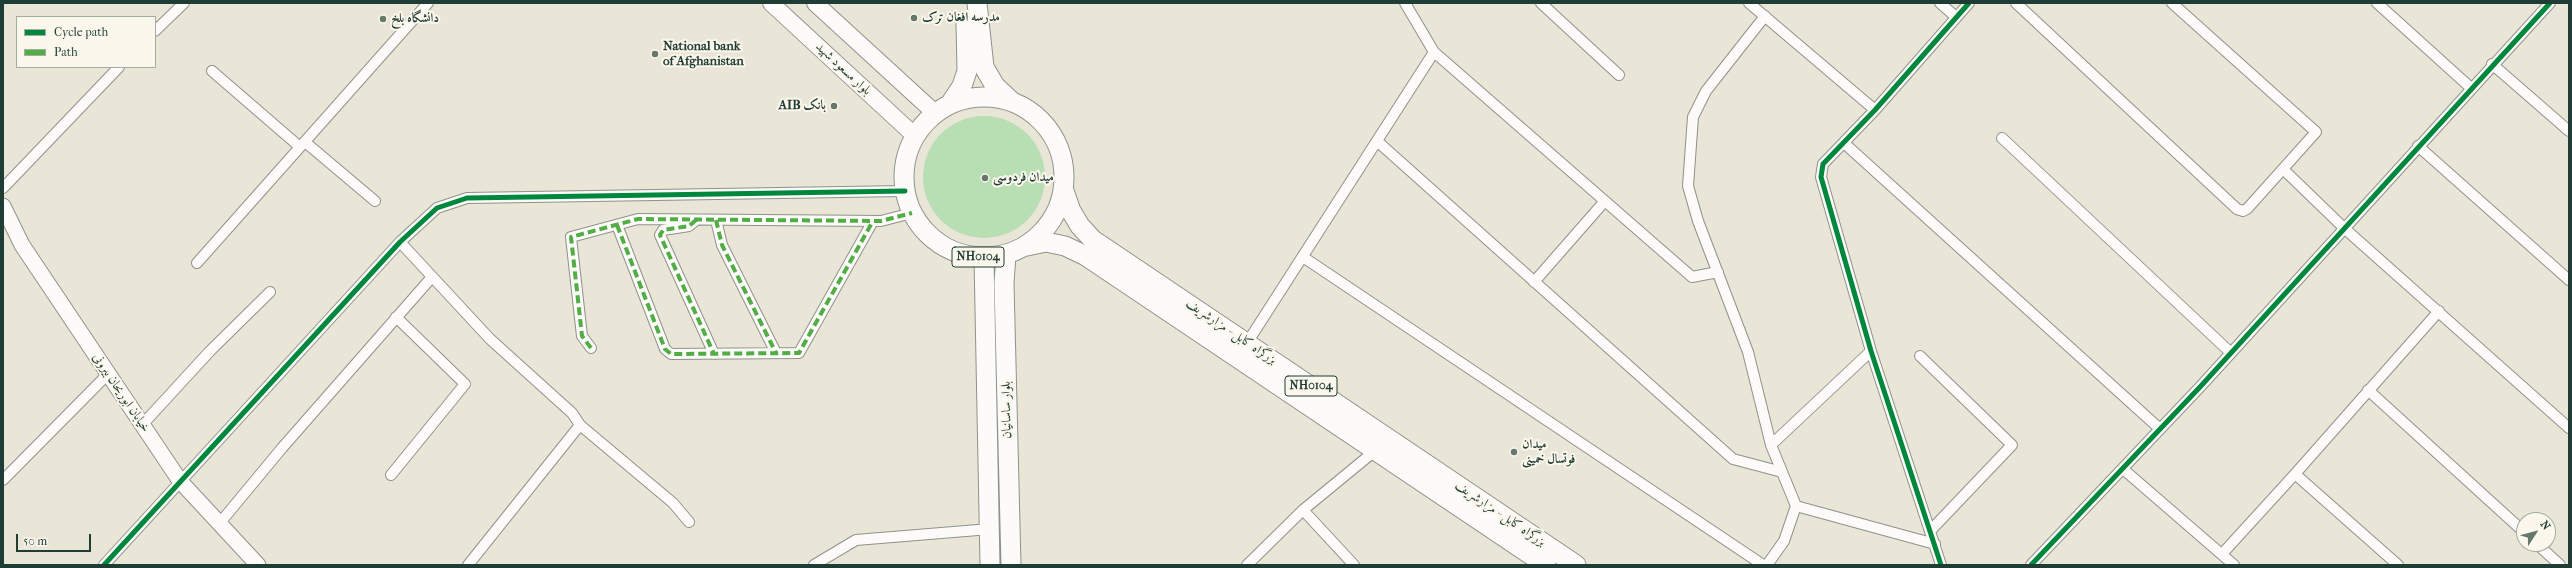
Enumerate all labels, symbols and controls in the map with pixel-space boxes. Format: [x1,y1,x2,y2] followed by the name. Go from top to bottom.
[922,10,1000,26] place label: مدرسه افغان ترک
[391,11,439,27] place label: دانشگاه بلخ
[909,13,919,23] marker: مدرسه افغان ترک
[378,14,388,24] marker: دانشگاه بلخ
[16,16,156,68] legend
[54,25,108,39] text: Cycle path
[663,39,744,70] place label: National bank of Afghanistan
[812,39,874,99] street label: بلوار مسعود شهید
[54,45,78,59] text: Path
[650,49,660,59] marker: National bank of Afghanistan
[779,98,826,114] place label: AIB بانک
[829,101,839,111] marker: AIB بانک
[993,170,1054,186] place label: میدان فردوسی
[980,173,990,183] marker: میدان فردوسی
[952,247,1004,267] road number: NH0104
[1183,296,1279,368] street label: بزرگراه کابل - مزارشریف
[89,350,153,436] street label: خیابان ابوریحان بیرونی
[1285,376,1337,396] road number: NH0104
[999,381,1015,439] street label: بلوار ساسانیان
[1522,437,1575,468] place label: میدان فوتسال خمینی
[1509,447,1519,457] marker: میدان فوتسال خمینی
[1452,478,1548,550] street label: بزرگراه کابل - مزارشریف
[2516,512,2556,552] north arrow
[2538,518,2553,532] text: N
[18,526,93,552] scale bar
[23,534,47,548] text: 50 m

